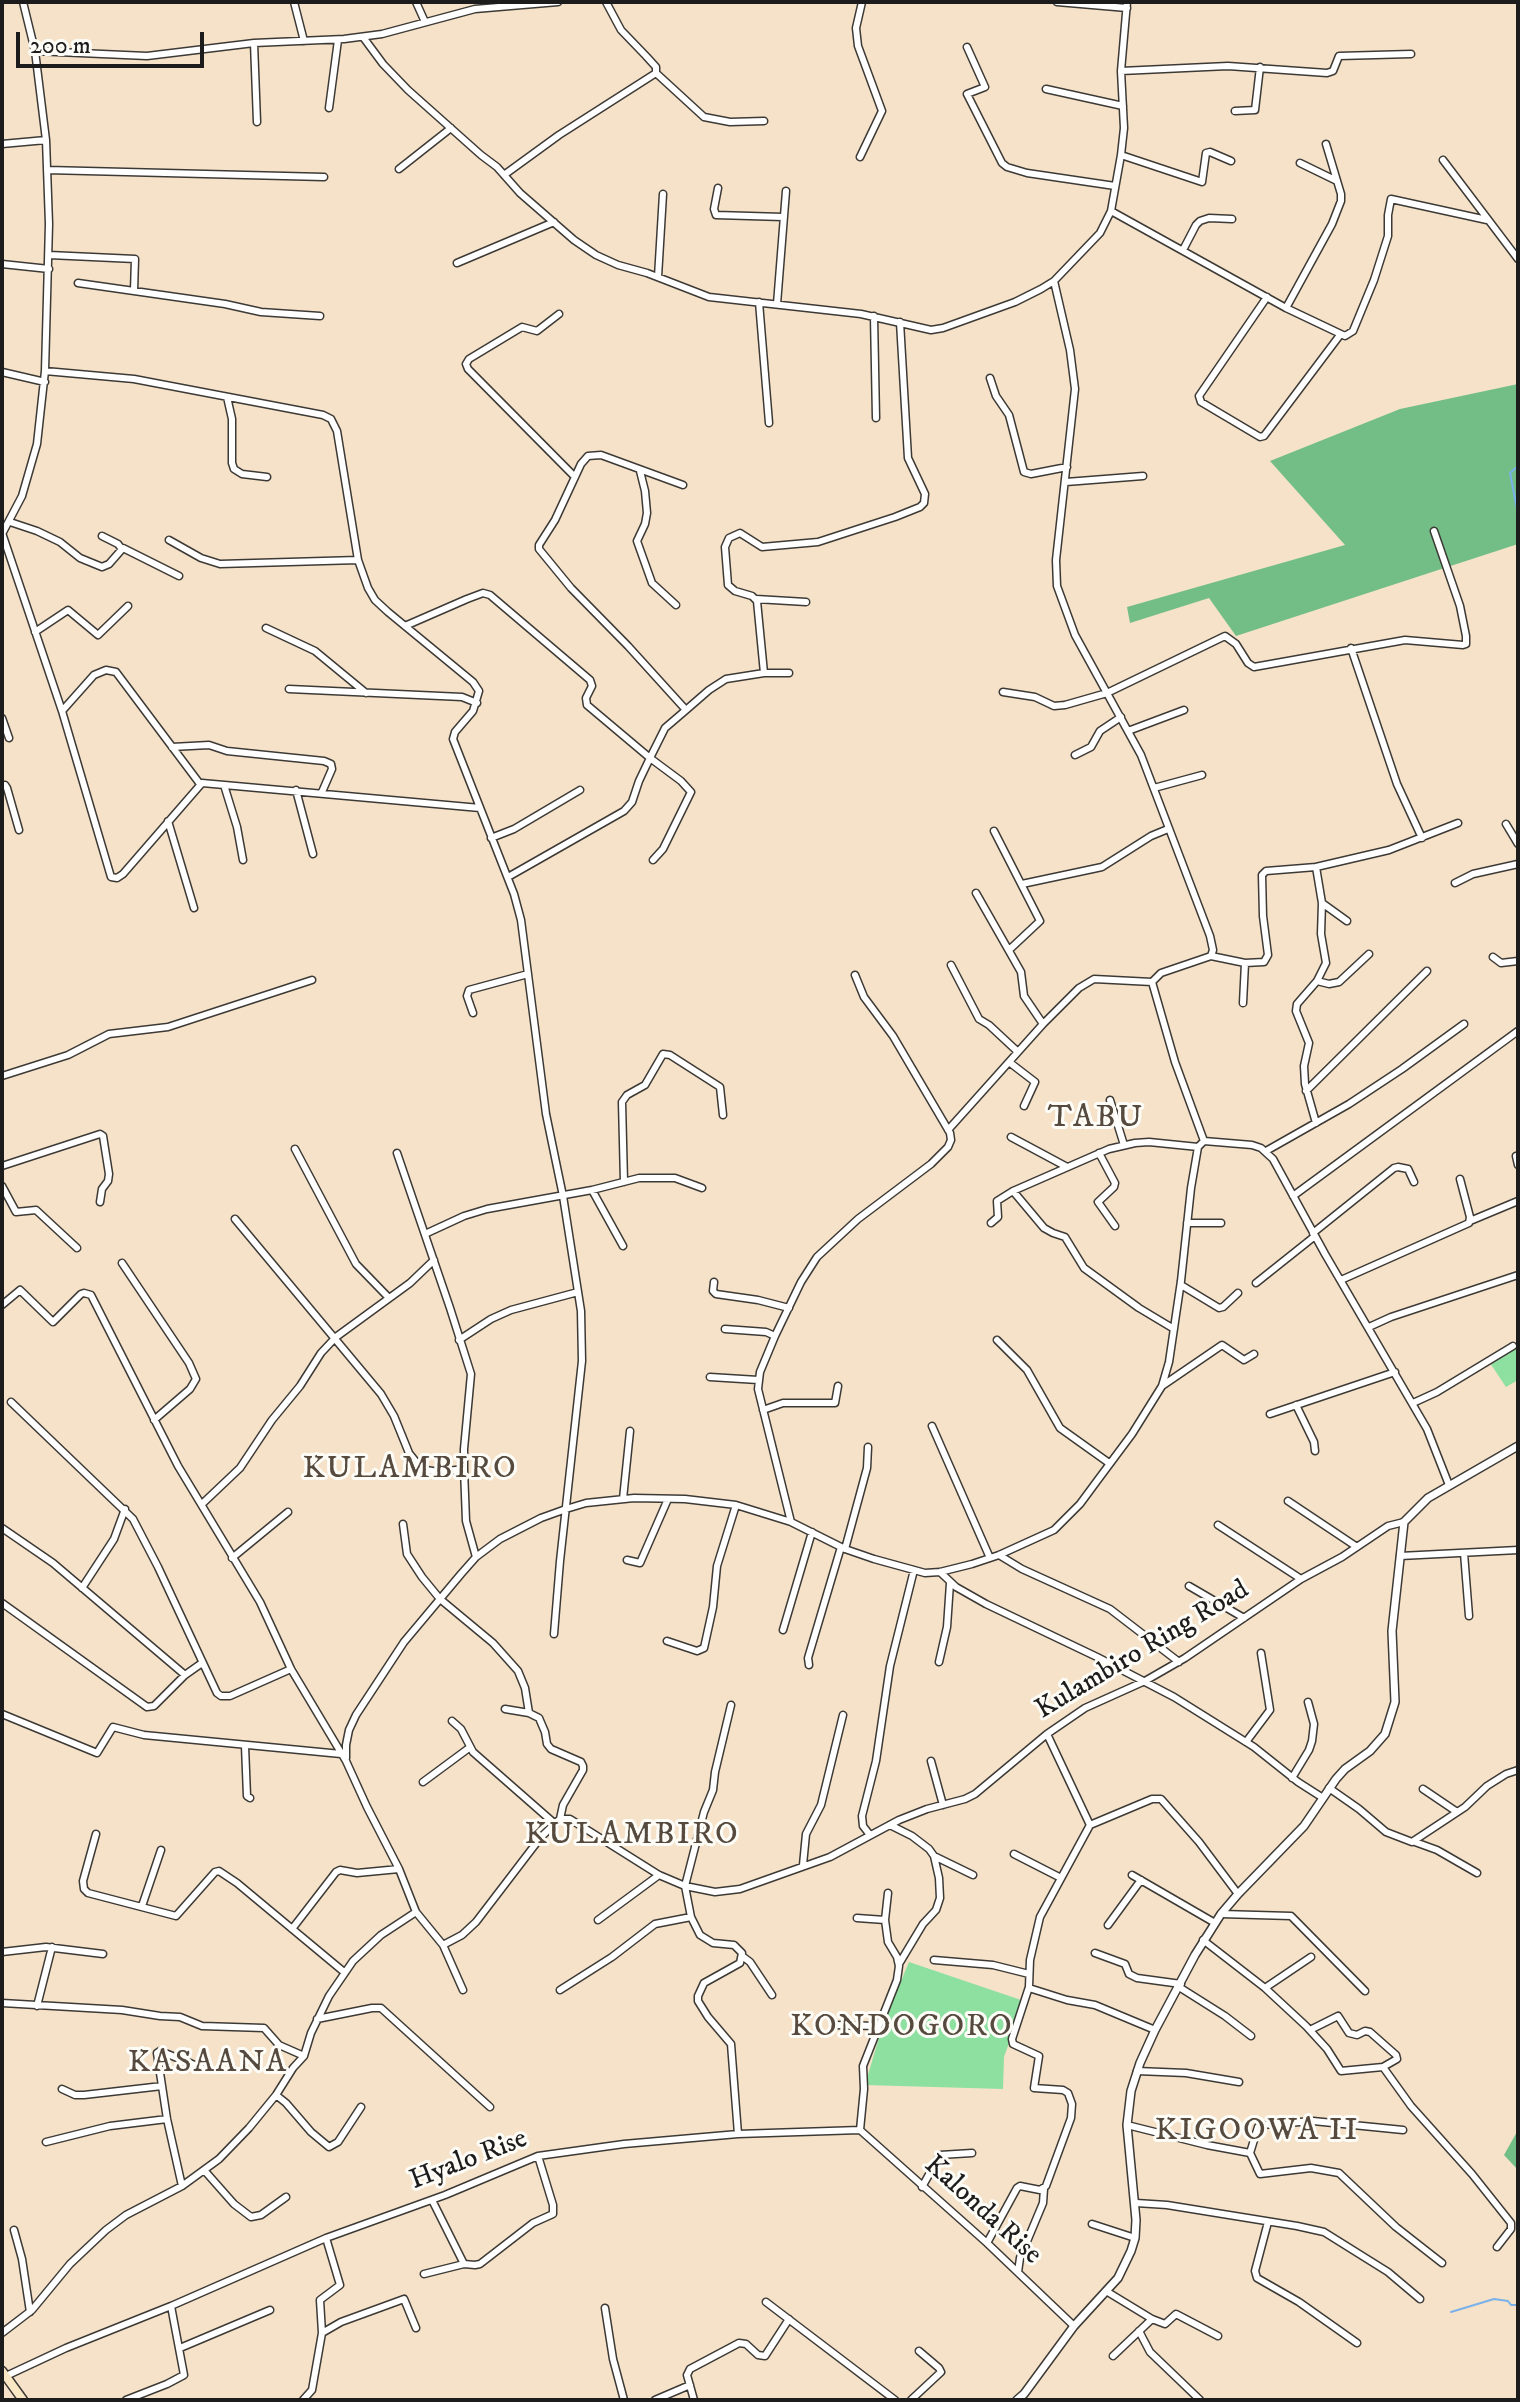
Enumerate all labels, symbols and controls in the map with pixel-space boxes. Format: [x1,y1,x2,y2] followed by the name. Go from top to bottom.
[20,16,208,66] scale bar
[30,31,91,61] text: 200 m
[1048,1100,1144,1138] district label: TABU
[302,1451,518,1489] district label: KULAMBIRO
[1030,1574,1256,1728] street label: Kulambiro Ring Road
[524,1817,740,1855] district label: KULAMBIRO
[790,2009,1014,2047] district label: KONDOGORO
[128,2045,288,2083] district label: KASAANA
[1155,2113,1359,2151] district label: KIGOOWA II
[406,2123,532,2199] street label: Hyalo Rise
[916,2149,1048,2273] street label: Kalonda Rise

